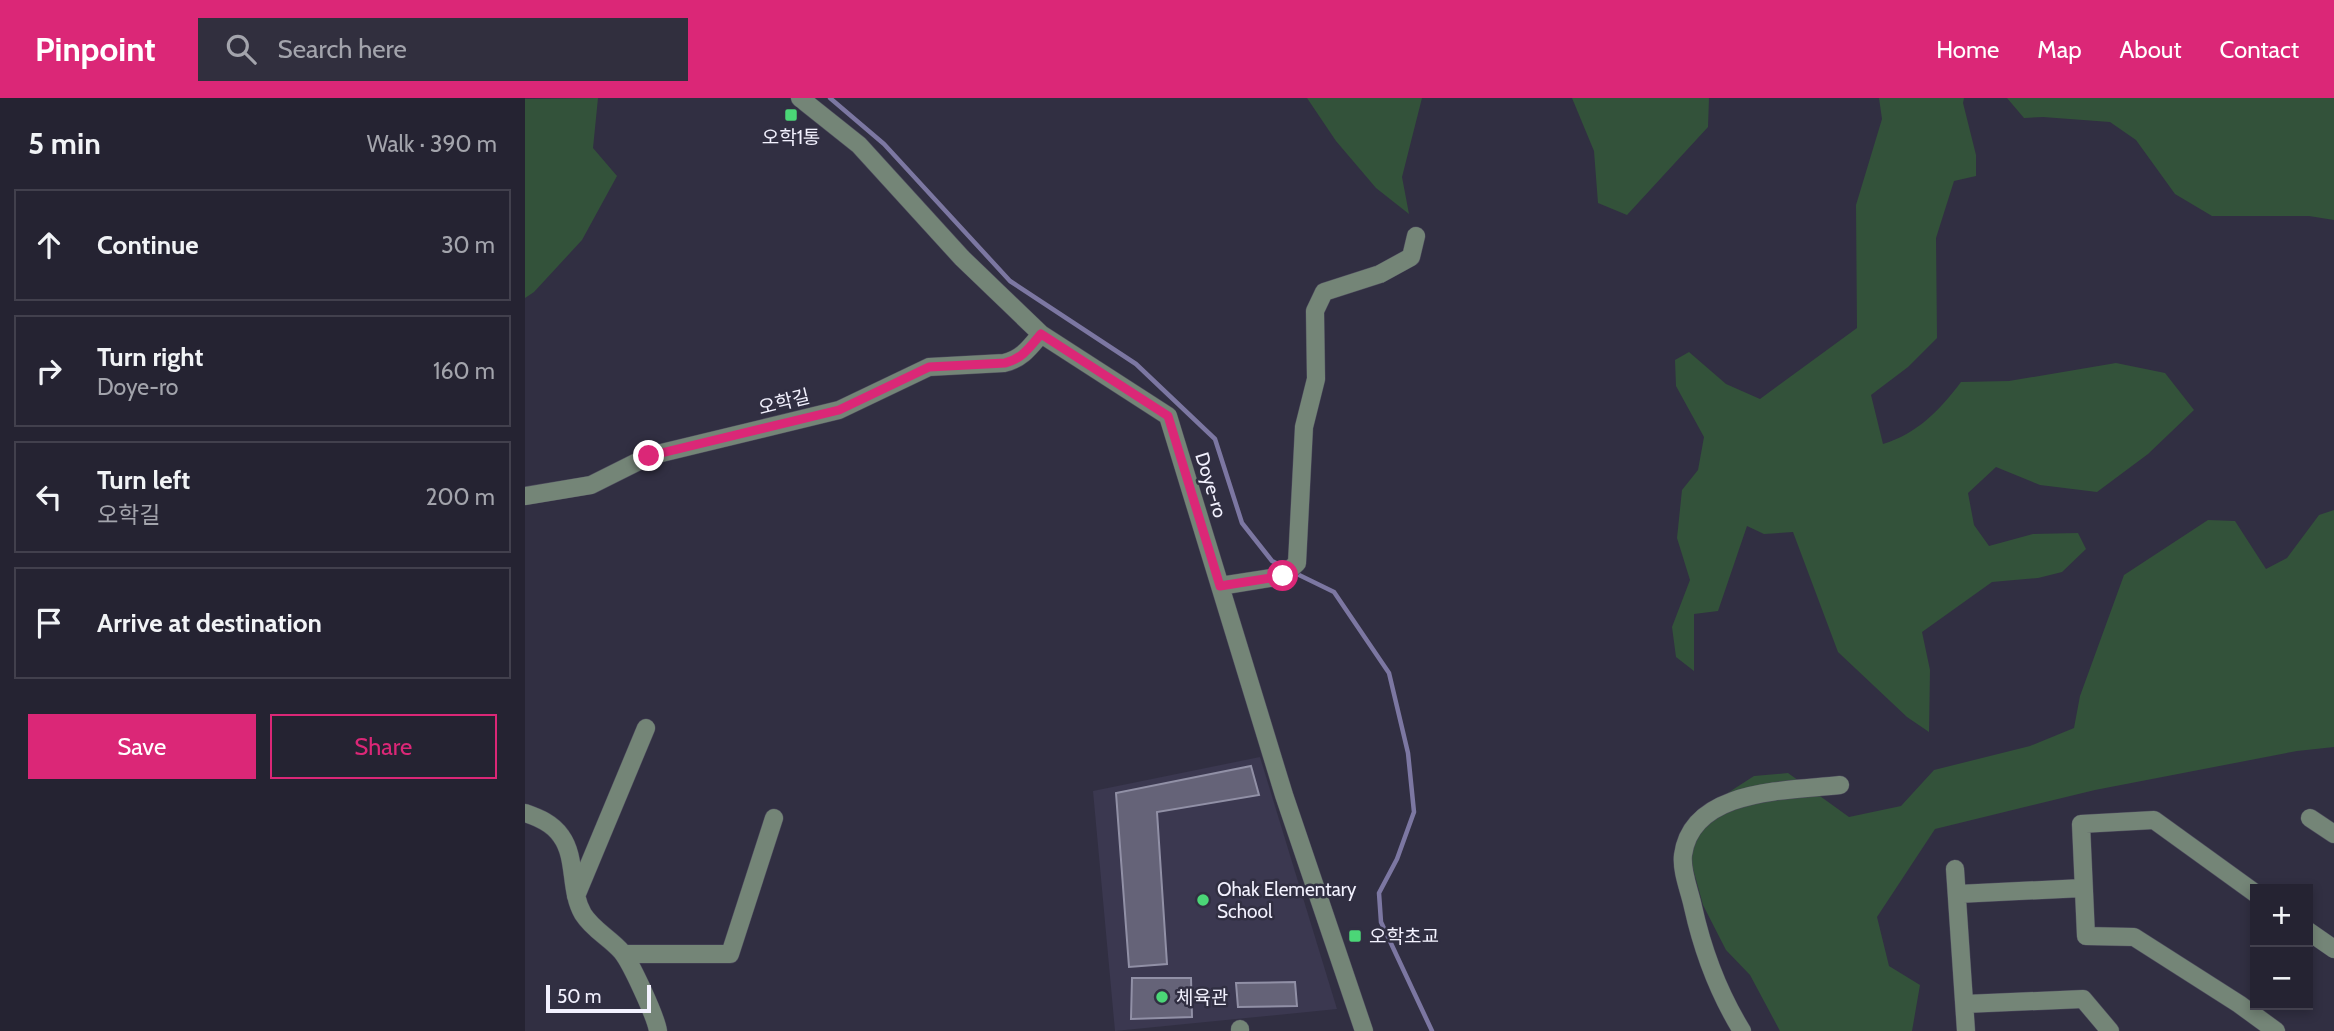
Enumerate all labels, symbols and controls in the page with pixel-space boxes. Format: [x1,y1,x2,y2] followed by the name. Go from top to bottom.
[198,18,688,81] search box
[35,29,156,69] text: Pinpoint
[222,30,260,68] icon: search
[278,33,407,65] text: Search here
[1936,35,1999,64] text: Home
[2037,35,2082,64] text: Map
[2120,35,2182,64] text: About
[2220,35,2299,64] text: Contact
[783,107,799,123] marker: 오학1통
[28,125,101,162] text: 5 min
[762,126,820,149] place label: 오학1통
[367,130,497,158] text: Walk · 390 m
[30,226,68,264] icon: ahead
[97,229,199,261] text: Continue
[441,231,495,259] text: 30 m
[97,341,203,373] text: Turn right
[30,352,68,390] icon: right
[433,357,495,385] text: 160 m
[97,373,179,401] text: Doye-ro
[756,384,812,420] street label: 오학길
[633,440,664,471] route end
[1190,449,1232,521] street label: Doye-ro
[97,464,190,496] text: Turn left
[30,478,68,516] icon: left
[425,483,495,511] text: 200 m
[97,501,160,529] text: 오학길
[1267,560,1298,591] route start
[30,604,68,642] icon: arrive
[97,607,322,639] text: Arrive at destination
[28,714,256,779] button: Save
[270,714,497,779] button: Share
[1217,878,1357,923] place label: Ohak Elementary School
[2250,884,2313,1010] map controls
[2250,884,2313,947] button: +
[1195,892,1211,908] marker: Ohak Elementary School
[1369,925,1439,948] place label: 오학초교
[1347,928,1363,944] marker: 오학초교
[2250,947,2313,1010] button: −
[546,982,651,1014] scale bar
[557,985,601,1008] text: 50 m
[1176,986,1228,1009] place label: 체육관
[1154,989,1170,1005] marker: 체육관

